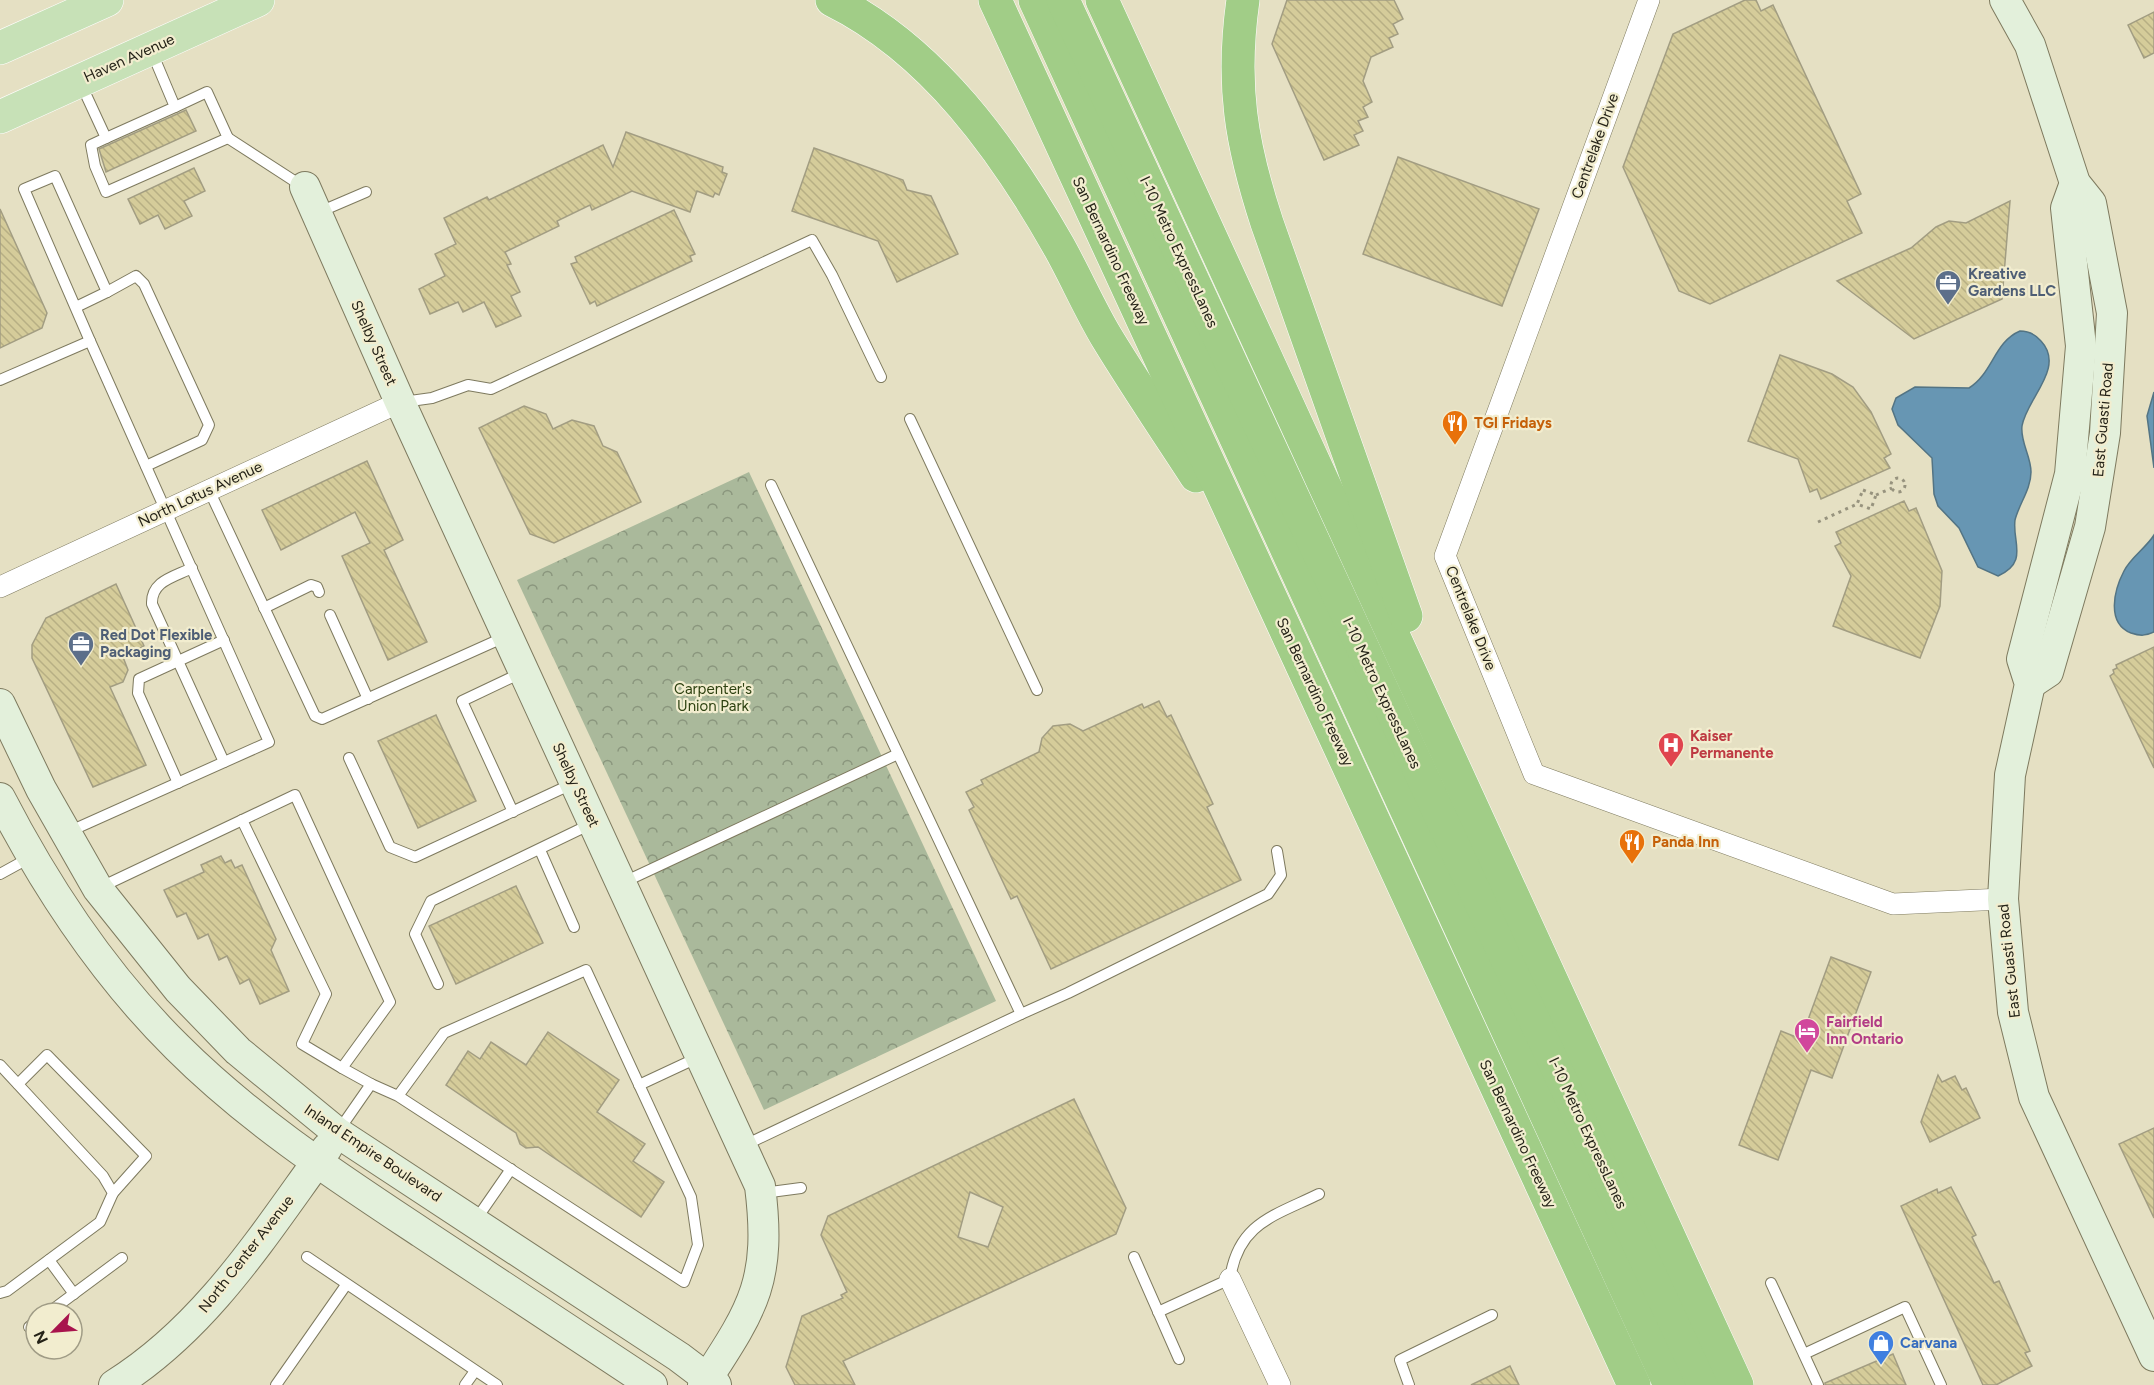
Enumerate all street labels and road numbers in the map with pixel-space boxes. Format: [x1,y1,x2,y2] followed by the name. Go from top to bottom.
[81,30,177,86] street label: Haven Avenue
[1568,91,1622,201] street label: Centrelake Drive
[1136,173,1222,331] street label: I-10 Metro ExpressLanes
[1069,174,1153,328] street label: San Bernardino Freeway
[347,298,401,389] street label: Shelby Street
[2089,362,2117,478] street label: East Guasti Road
[135,457,265,531] street label: North Lotus Avenue
[1442,563,1500,673] street label: Centrelake Drive
[1339,614,1425,772] street label: I-10 Metro ExpressLanes
[1273,615,1357,769] street label: San Bernardino Freeway
[549,740,604,830] street label: Shelby Street
[1994,903,2024,1019] street label: East Guasti Road
[1545,1054,1631,1212] street label: I-10 Metro ExpressLanes
[1476,1057,1560,1211] street label: San Bernardino Freeway
[301,1100,445,1206] street label: Inland Empire Boulevard
[195,1192,297,1316] street label: North Center Avenue

